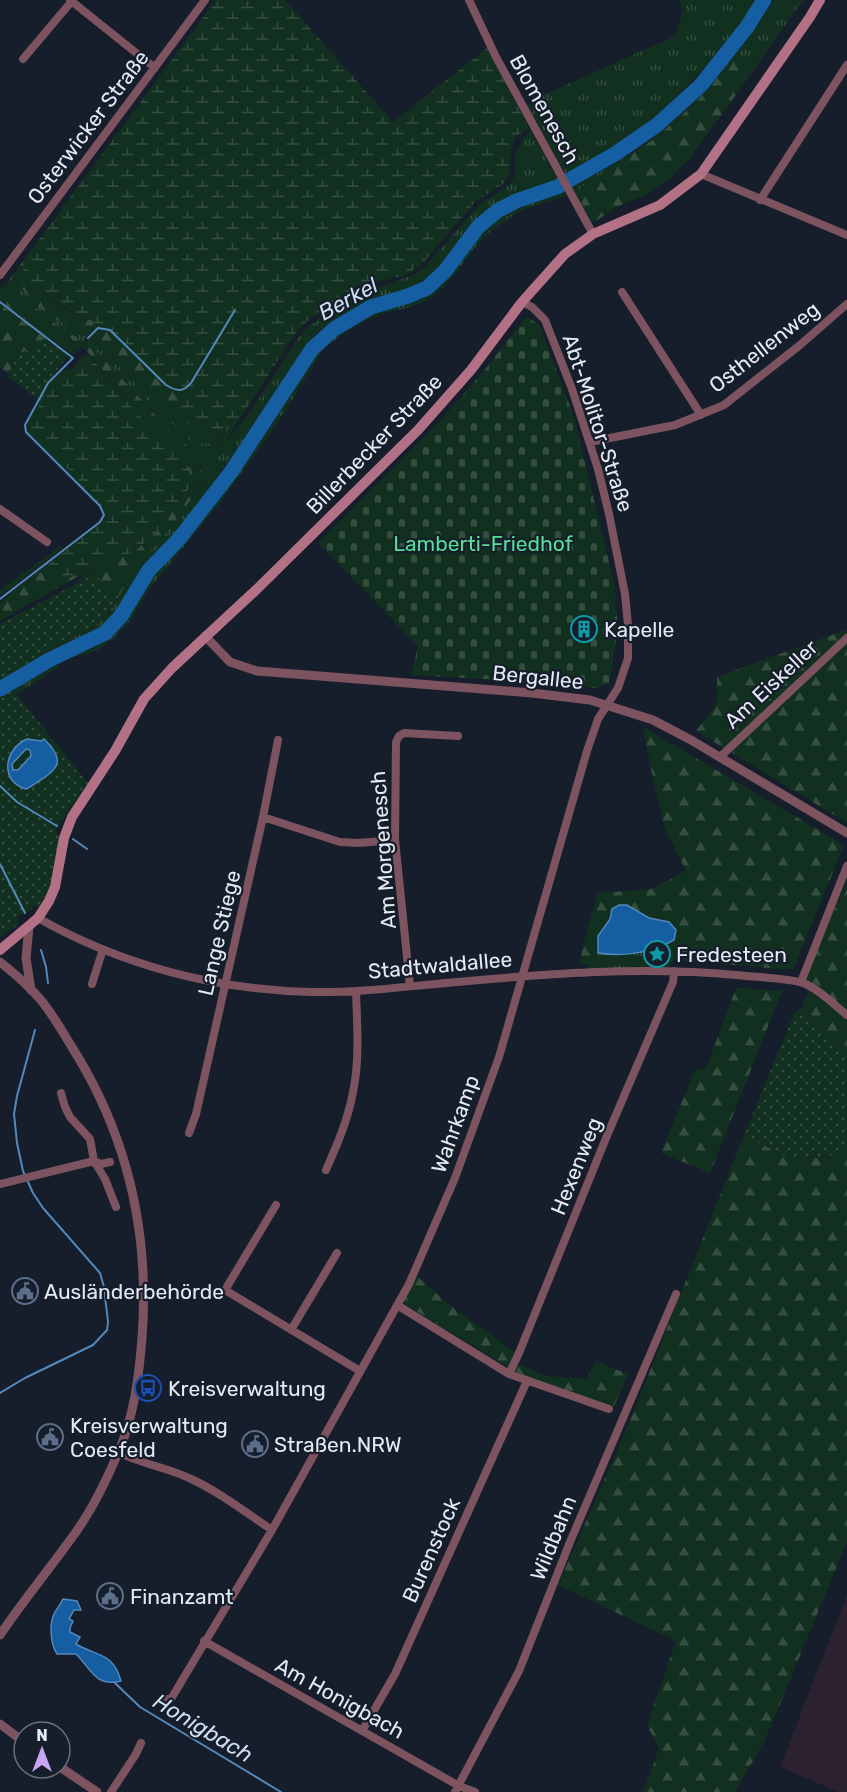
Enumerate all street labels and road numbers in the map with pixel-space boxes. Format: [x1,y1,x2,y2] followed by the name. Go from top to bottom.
[22,45,154,209] street label: Osterwicker Straße
[505,50,585,168] street label: Blomenesch
[704,296,824,398] street label: Osthellenweg
[557,331,639,515] street label: Abt-Molitor-Straße
[301,369,447,519] street label: Billerbecker Straße
[719,634,823,734] street label: Am Eiskeller
[491,660,585,694] street label: Bergallee
[365,770,401,930] street label: Am Morgenesch
[192,868,246,998] street label: Lange Stiege
[367,946,513,984] street label: Stadtwaldallee
[426,1072,484,1176] street label: Wahrkamp
[545,1114,607,1218] street label: Hexenweg
[525,1492,581,1584] street label: Wildbahn
[397,1493,465,1606] street label: Burenstock
[271,1652,409,1744] street label: Am Honigbach

